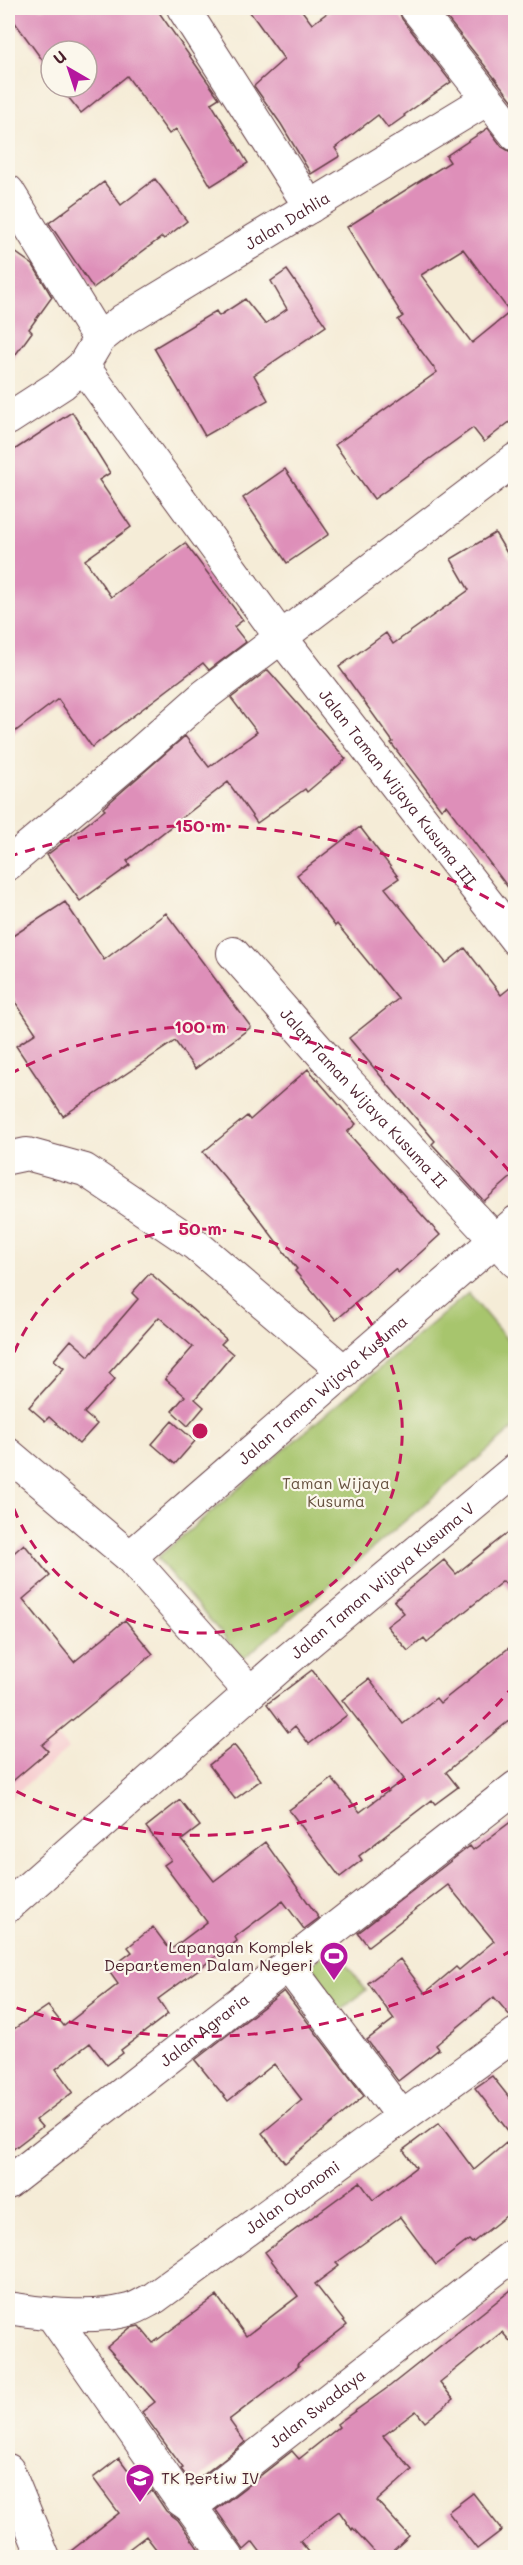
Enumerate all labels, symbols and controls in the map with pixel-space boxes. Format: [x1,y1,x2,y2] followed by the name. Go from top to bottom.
[39,39,99,99] north arrow
[48,45,70,69] text: U
[241,186,333,254] street label: Jalan Dahlia
[315,684,481,890] street label: Jalan Taman Wijaya Kusuma III
[175,813,225,837] text: 150 m
[276,1003,452,1192] street label: Jalan Taman Wijaya Kusuma II
[174,1014,226,1038] text: 100 m
[179,1216,221,1240] text: 50 m
[233,1310,411,1469] street label: Jalan Taman Wijaya Kusuma
[190,1421,210,1441] centre of rings
[282,1472,390,1511] park label: Taman Wijaya Kusuma
[286,1497,478,1663] street label: Jalan Taman Wijaya Kusuma V
[104,1936,313,1975] place label: Lapangan Komplek Departemen Dalam Negeri
[318,1940,350,1982] sports icon: Lapangan Komplek Departemen Dalam Negeri
[155,1988,253,2071] street label: Jalan Agraria
[241,2155,344,2238] street label: Jalan Otonomi
[265,2364,369,2452] street label: Jalan Swadaya
[124,2462,156,2504] school or university icon: TK Pertiw IV
[161,2467,259,2488] place label: TK Pertiw IV

